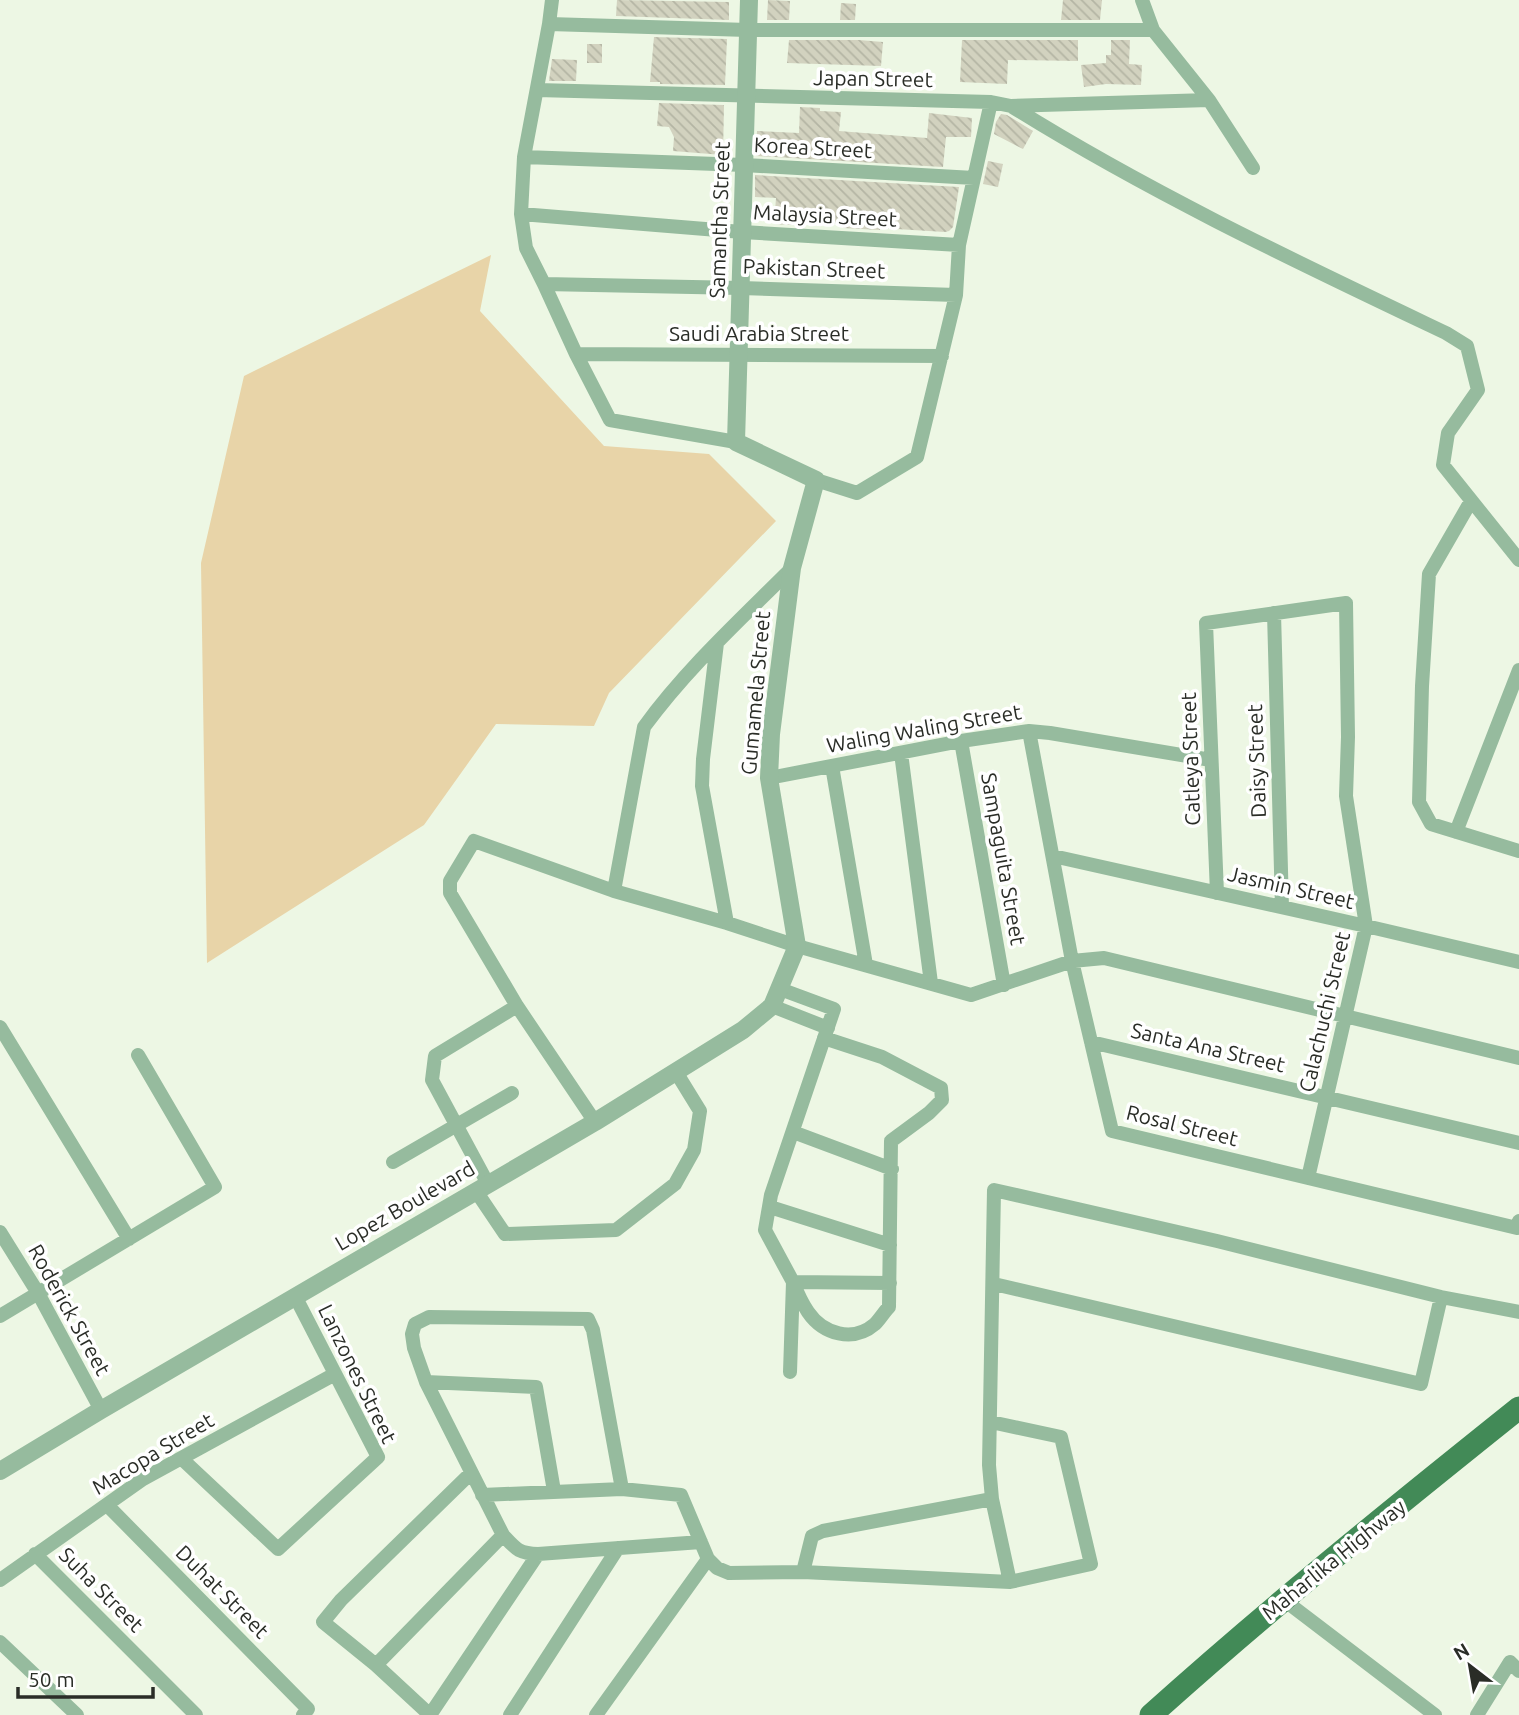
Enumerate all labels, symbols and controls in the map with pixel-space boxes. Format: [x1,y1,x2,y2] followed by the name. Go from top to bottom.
[813,65,933,91] street label: Japan Street
[753,132,873,162] street label: Korea Street
[704,141,734,299] street label: Samantha Street
[753,199,898,231] street label: Malaysia Street
[742,254,886,282] street label: Pakistan Street
[669,321,849,345] street label: Saudi Arabia Street
[736,610,774,776] street label: Gumamela Street
[1176,692,1204,826] street label: Catleya Street
[825,699,1023,757] street label: Waling Waling Street
[1242,704,1270,818] street label: Daisy Street
[977,771,1031,947] street label: Sampaguita Street
[1226,861,1357,913] street label: Jasmin Street
[1294,929,1354,1094] street label: Calachuchi Street
[1129,1018,1288,1076] street label: Santa Ana Street
[1124,1100,1241,1150] street label: Rosal Street
[330,1155,479,1255] street label: Lopez Boulevard
[24,1240,116,1379] street label: Roderick Street
[314,1300,402,1447] street label: Lanzones Street
[87,1407,218,1499] street label: Macopa Street
[1257,1494,1410,1624] street label: Maharlika Highway
[171,1540,274,1643] street label: Duhat Street
[55,1542,149,1636] street label: Suha Street
[1435,1631,1505,1701] north arrow
[1449,1638,1473,1665] text: N
[18,1656,152,1700] scale bar
[28,1667,75,1691] text: 50 m

